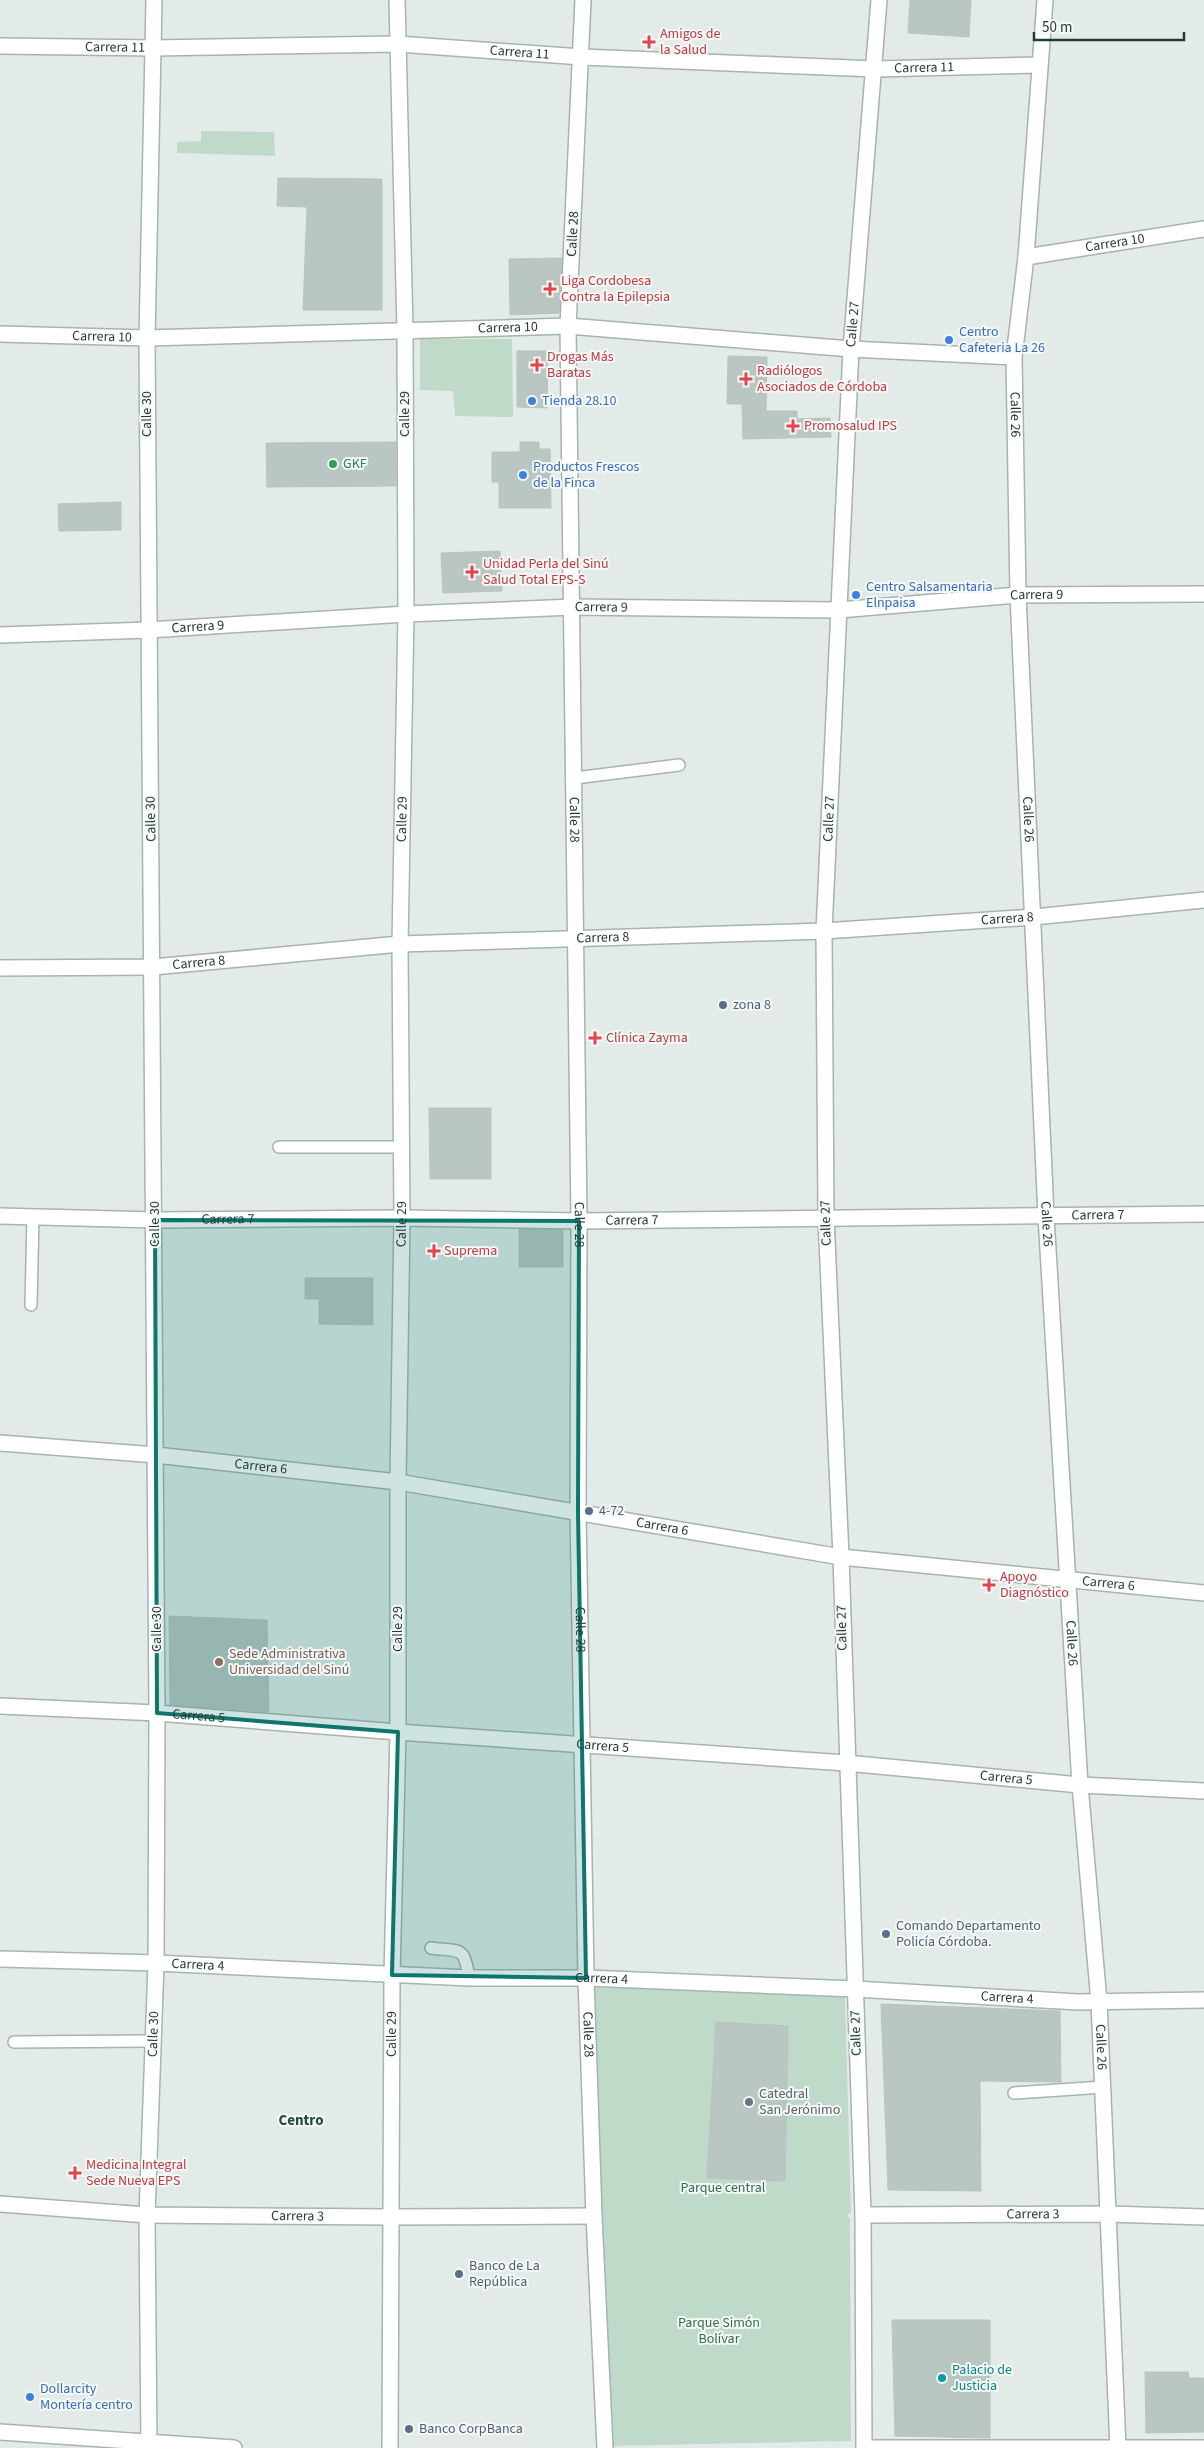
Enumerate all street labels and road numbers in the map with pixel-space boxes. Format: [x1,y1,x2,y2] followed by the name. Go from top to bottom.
[85,37,145,58] street label: Carrera 11
[489,41,550,65] street label: Carrera 11
[894,57,954,79] street label: Carrera 11
[562,211,584,257] street label: Calle 28
[1084,228,1146,258] street label: Carrera 10
[841,301,865,348] street label: Calle 27
[478,317,538,339] street label: Carrera 10
[72,326,132,348] street label: Carrera 10
[137,391,157,437] street label: Calle 30
[395,391,415,437] street label: Calle 29
[1005,391,1025,438] street label: Calle 26
[1009,585,1063,606] street label: Carrera 9
[575,597,628,618] street label: Carrera 9
[171,615,225,639] street label: Carrera 9
[818,795,840,842] street label: Calle 27
[141,796,161,842] street label: Calle 30
[392,796,413,842] street label: Calle 29
[1017,796,1039,843] street label: Calle 26
[564,797,584,843] street label: Calle 28
[980,907,1034,931] street label: Carrera 8
[576,927,630,949] street label: Carrera 8
[172,950,226,975] street label: Carrera 8
[815,1200,837,1246] street label: Calle 27
[145,1201,165,1247] street label: Calle 30
[392,1201,412,1247] street label: Calle 29
[1035,1201,1058,1247] street label: Calle 26
[569,1202,589,1248] street label: Calle 28
[1071,1205,1125,1225] street label: Carrera 7
[201,1209,255,1230] street label: Carrera 7
[605,1210,659,1231] street label: Carrera 7
[233,1454,288,1480] street label: Carrera 6
[634,1512,690,1541] street label: Carrera 6
[1081,1571,1136,1596] street label: Carrera 6
[832,1605,852,1651] street label: Calle 27
[147,1606,167,1652] street label: Calle 30
[388,1606,408,1652] street label: Calle 29
[570,1606,590,1653] street label: Calle 28
[1060,1620,1083,1667] street label: Calle 26
[172,1704,226,1728] street label: Carrera 5
[575,1734,630,1758] street label: Carrera 5
[979,1766,1034,1791] street label: Carrera 5
[171,1954,225,1976] street label: Carrera 4
[575,1968,628,1990] street label: Carrera 4
[980,1986,1034,2009] street label: Carrera 4
[845,2010,867,2056] street label: Calle 27
[143,2011,164,2057] street label: Calle 30
[382,2011,402,2057] street label: Calle 29
[577,2011,599,2058] street label: Calle 28
[1090,2024,1112,2070] street label: Calle 26
[1006,2204,1060,2224] street label: Carrera 3
[271,2206,324,2226] street label: Carrera 3

